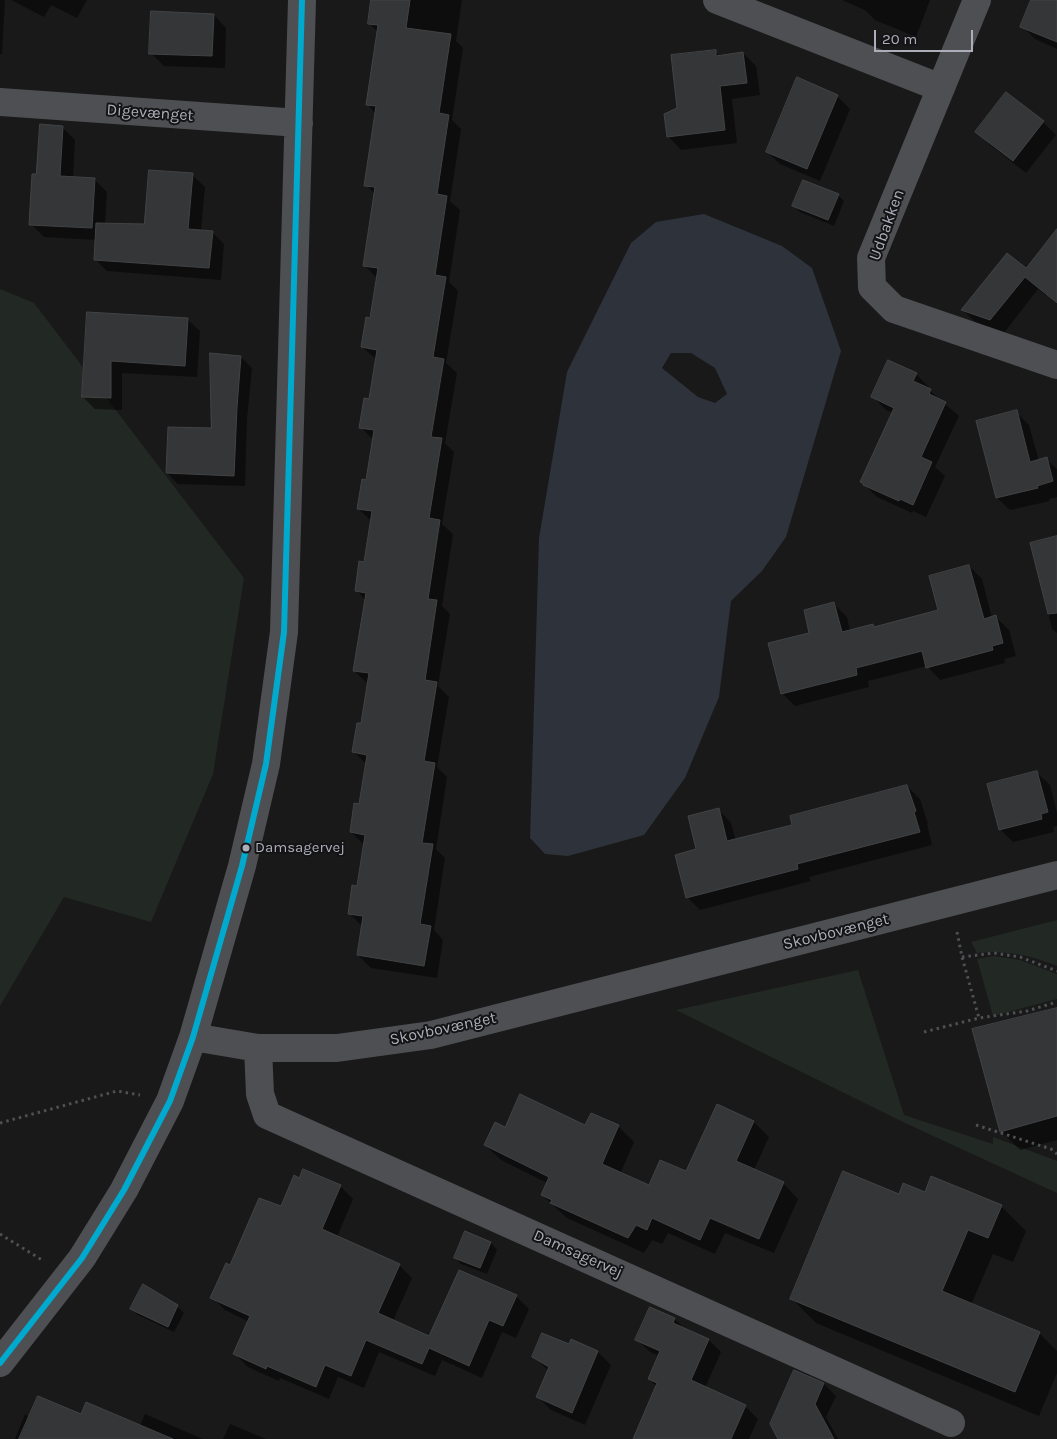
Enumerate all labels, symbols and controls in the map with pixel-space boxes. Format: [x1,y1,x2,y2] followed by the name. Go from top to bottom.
[877,20,976,52] scale bar
[882,30,917,48] text: 20 m
[106,100,194,126] street label: Digevænget
[865,187,909,263] street label: Udbakken
[255,839,345,857] place label: Damsagervej
[241,843,251,853] marker: Damsagervej
[781,910,891,954] street label: Skovbovænget
[388,1008,498,1050] street label: Skovbovænget
[530,1226,626,1282] street label: Damsagervej

